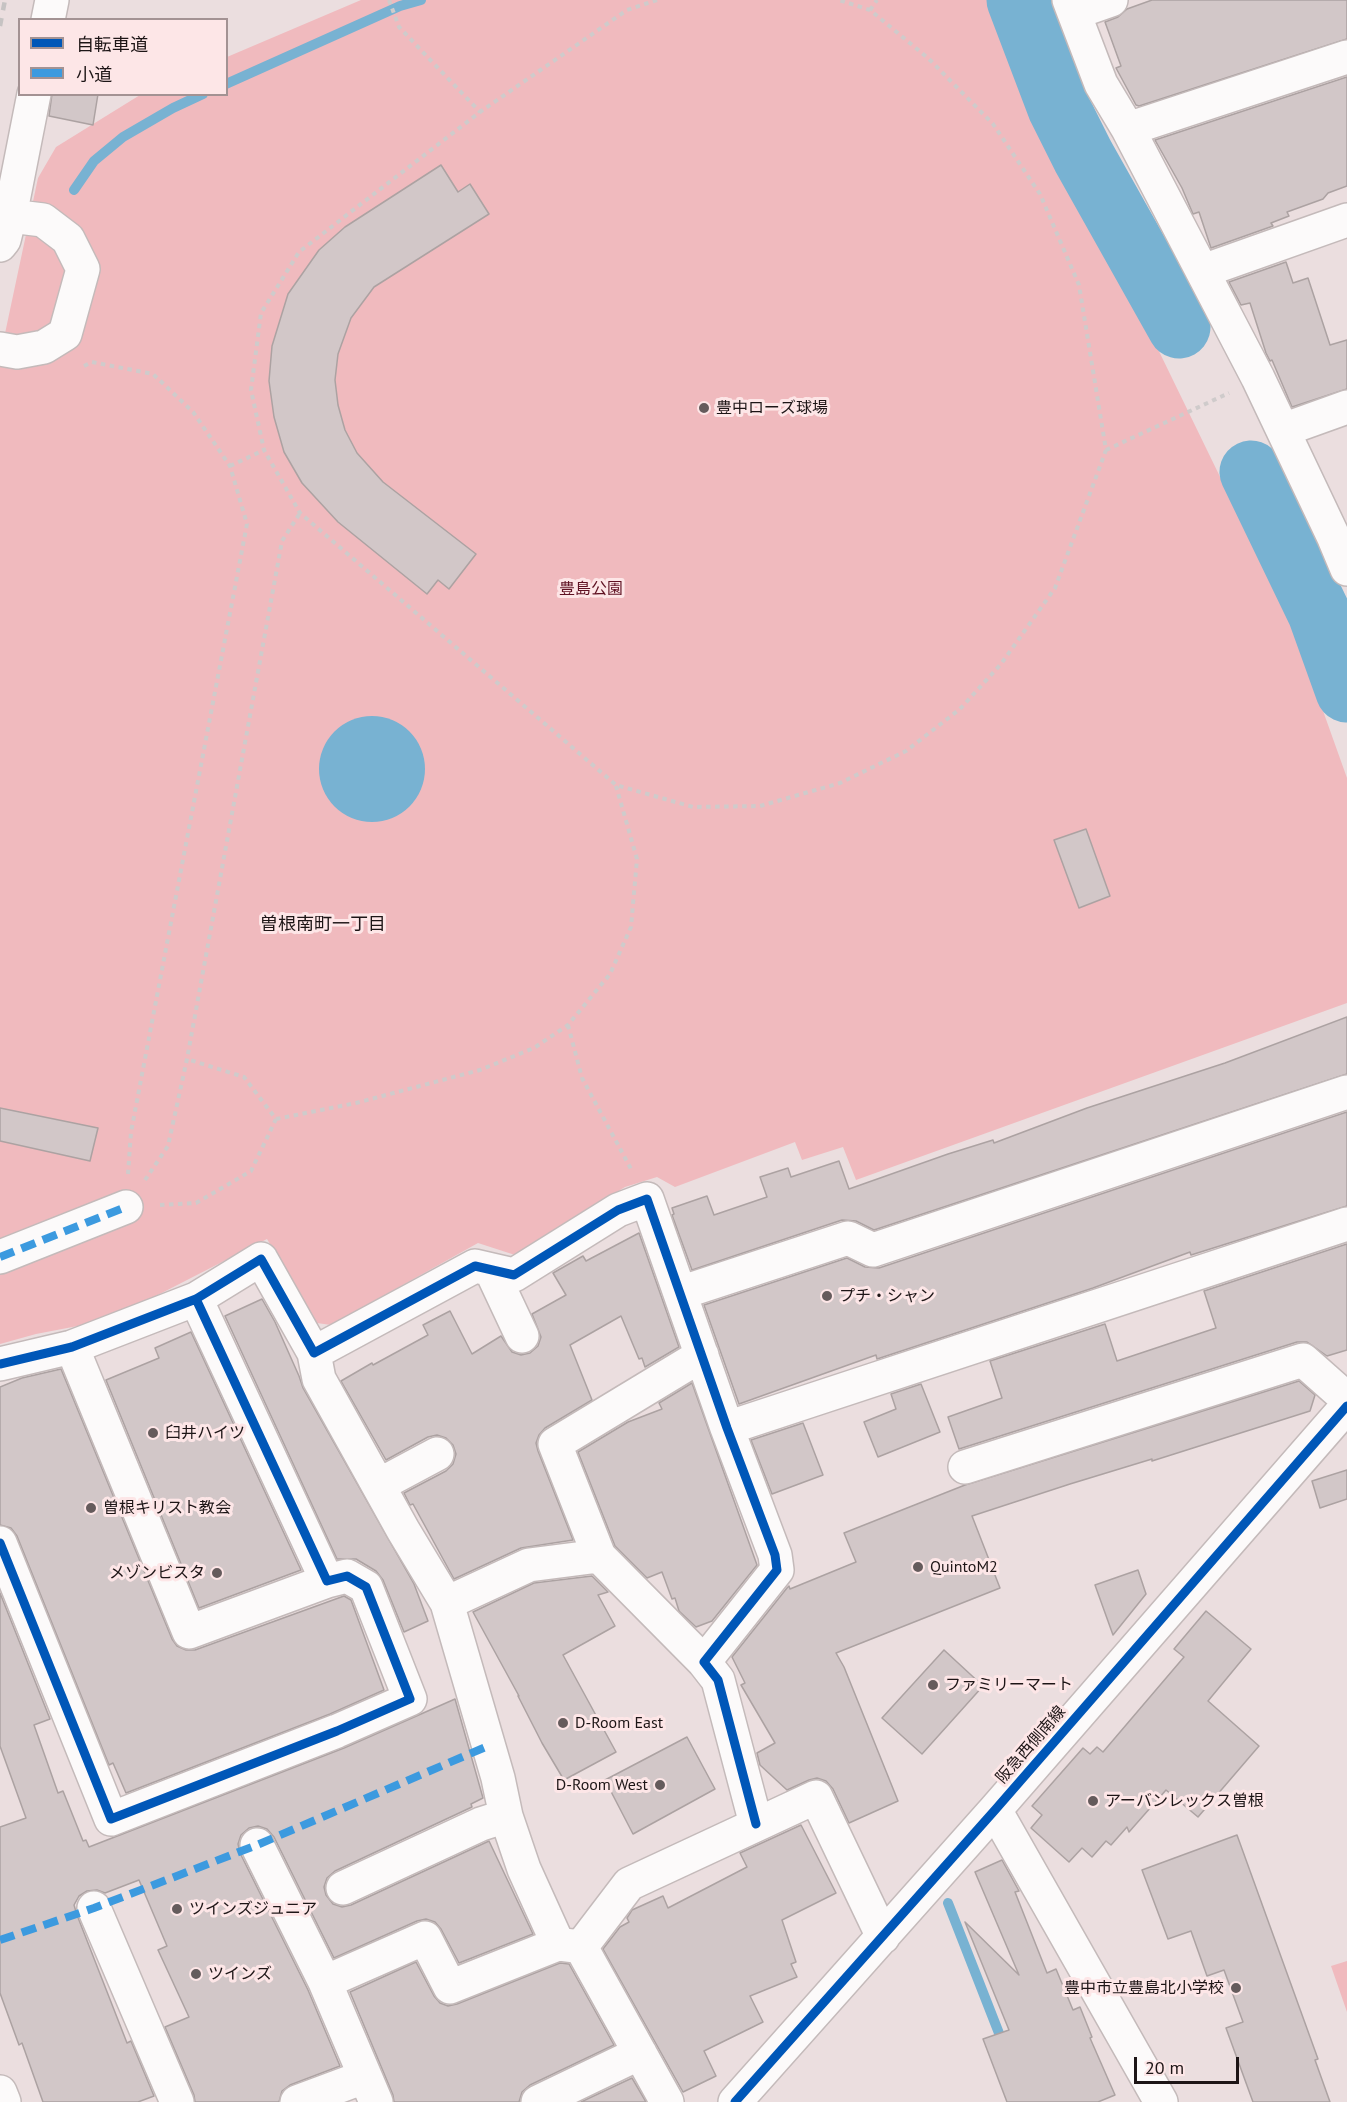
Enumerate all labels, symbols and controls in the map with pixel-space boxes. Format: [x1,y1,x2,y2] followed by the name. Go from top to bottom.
[18,18,228,96] legend
[76,33,148,56] text: 自転車道
[76,63,112,86] text: 小道
[716,398,828,418] place label: 豊中ローズ球場
[697,401,711,415] marker: 豊中ローズ球場
[559,579,623,599] park label: 豊島公園
[260,914,386,936] district label: 曽根南町一丁目
[839,1286,935,1306] place label: プチ・シャン
[820,1289,834,1303] marker: プチ・シャン
[165,1423,245,1443] place label: 臼井ハイツ
[146,1426,160,1440] marker: 臼井ハイツ
[103,1498,231,1518] place label: 曽根キリスト教会
[84,1501,98,1515] marker: 曽根キリスト教会
[930,1557,998,1577] place label: QuintoM2
[911,1560,925,1574] marker: QuintoM2
[109,1563,205,1583] place label: メゾンビスタ
[210,1566,224,1580] marker: メゾンビスタ
[945,1675,1073,1695] place label: ファミリーマート
[926,1678,940,1692] marker: ファミリーマート
[992,1702,1070,1788] street label: 阪急西側南線
[575,1713,663,1733] place label: D-Room East
[556,1716,570,1730] marker: D-Room East
[556,1775,648,1795] place label: D-Room West
[653,1778,667,1792] marker: D-Room West
[1105,1791,1264,1811] place label: アーバンレックス曽根
[1086,1794,1100,1808] marker: アーバンレックス曽根
[189,1899,317,1919] place label: ツインズジュニア
[170,1902,184,1916] marker: ツインズジュニア
[208,1964,272,1984] place label: ツインズ
[189,1967,203,1981] marker: ツインズ
[1064,1978,1224,1998] place label: 豊中市立豊島北小学校
[1229,1981,1243,1995] marker: 豊中市立豊島北小学校
[1137,2045,1242,2083] scale bar
[1145,2056,1184,2079] text: 20 m

